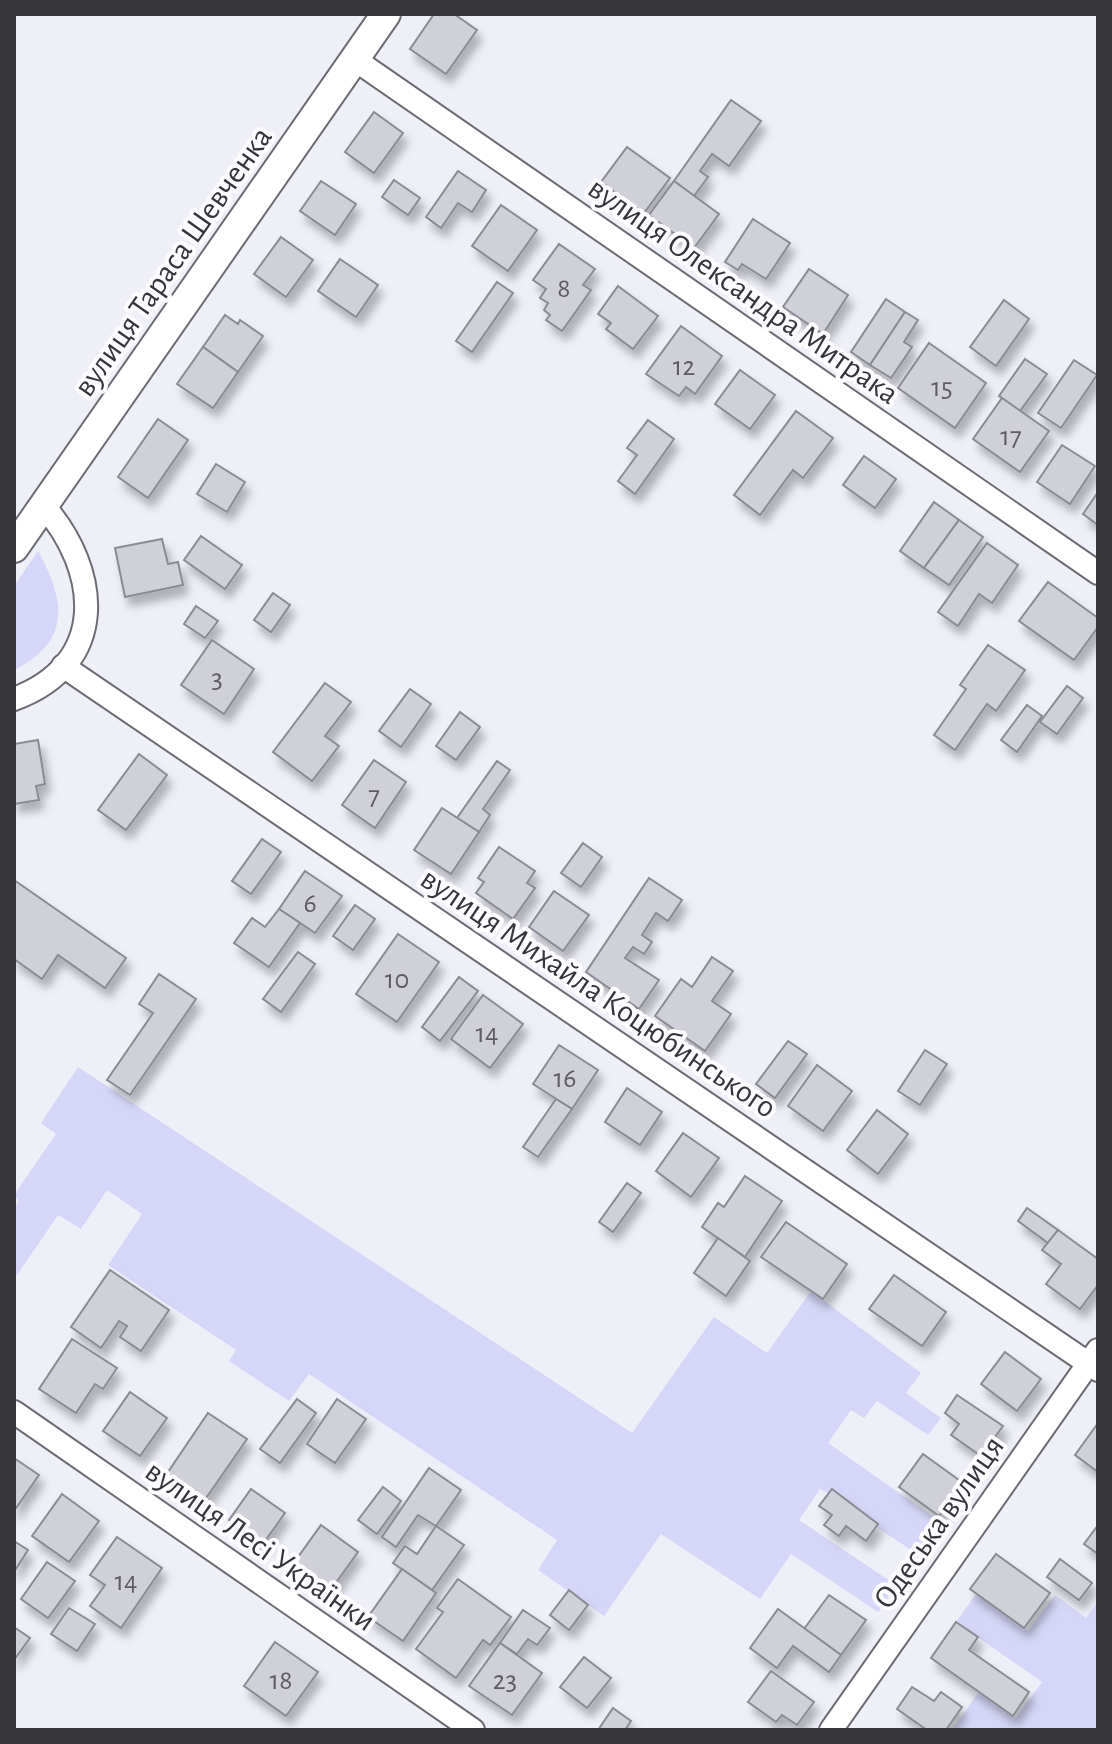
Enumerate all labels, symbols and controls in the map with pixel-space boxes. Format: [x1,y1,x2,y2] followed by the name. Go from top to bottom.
[68,121,278,402] street label: вулиця Тараса Шевченка
[582,171,904,410] street label: вулиця Олександра Митрака
[557,275,571,303] house number: 8
[673,353,695,381] house number: 12
[931,374,953,402] house number: 15
[1000,423,1022,451] house number: 17
[211,665,223,693] house number: 3
[368,782,380,810] house number: 7
[415,862,782,1124] street label: вулиця Михайла Коцюбинського
[303,890,317,918] house number: 6
[385,966,409,994] house number: 10
[475,1020,499,1048] house number: 14
[554,1065,576,1093] house number: 16
[868,1430,1010,1615] street label: Одеська вулиця
[140,1455,381,1637] street label: вулиця Лесі Українки
[114,1568,138,1596] house number: 14
[270,1667,292,1695] house number: 18
[493,1667,517,1695] house number: 23

